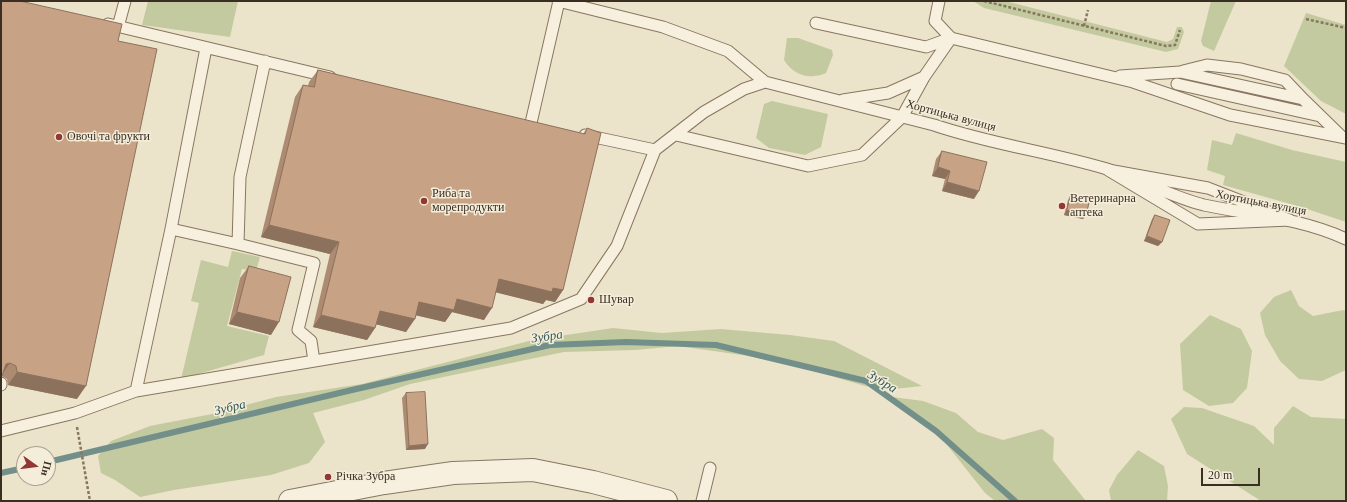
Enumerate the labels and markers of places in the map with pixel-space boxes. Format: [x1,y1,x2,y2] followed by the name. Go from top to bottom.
[67,130,150,144] place label: Овочі та фрукти
[54,132,64,142] marker: Овочі та фрукти
[432,187,504,215] place label: Риба та морепродукти
[1070,192,1136,220] place label: Ветеринарна аптека
[419,196,429,206] marker: Риба та морепродукти
[1057,201,1067,211] marker: Ветеринарна аптека
[599,293,634,307] place label: Шувар
[586,295,596,305] marker: Шувар
[336,470,395,484] place label: Річка Зубра
[323,472,333,482] marker: Річка Зубра

